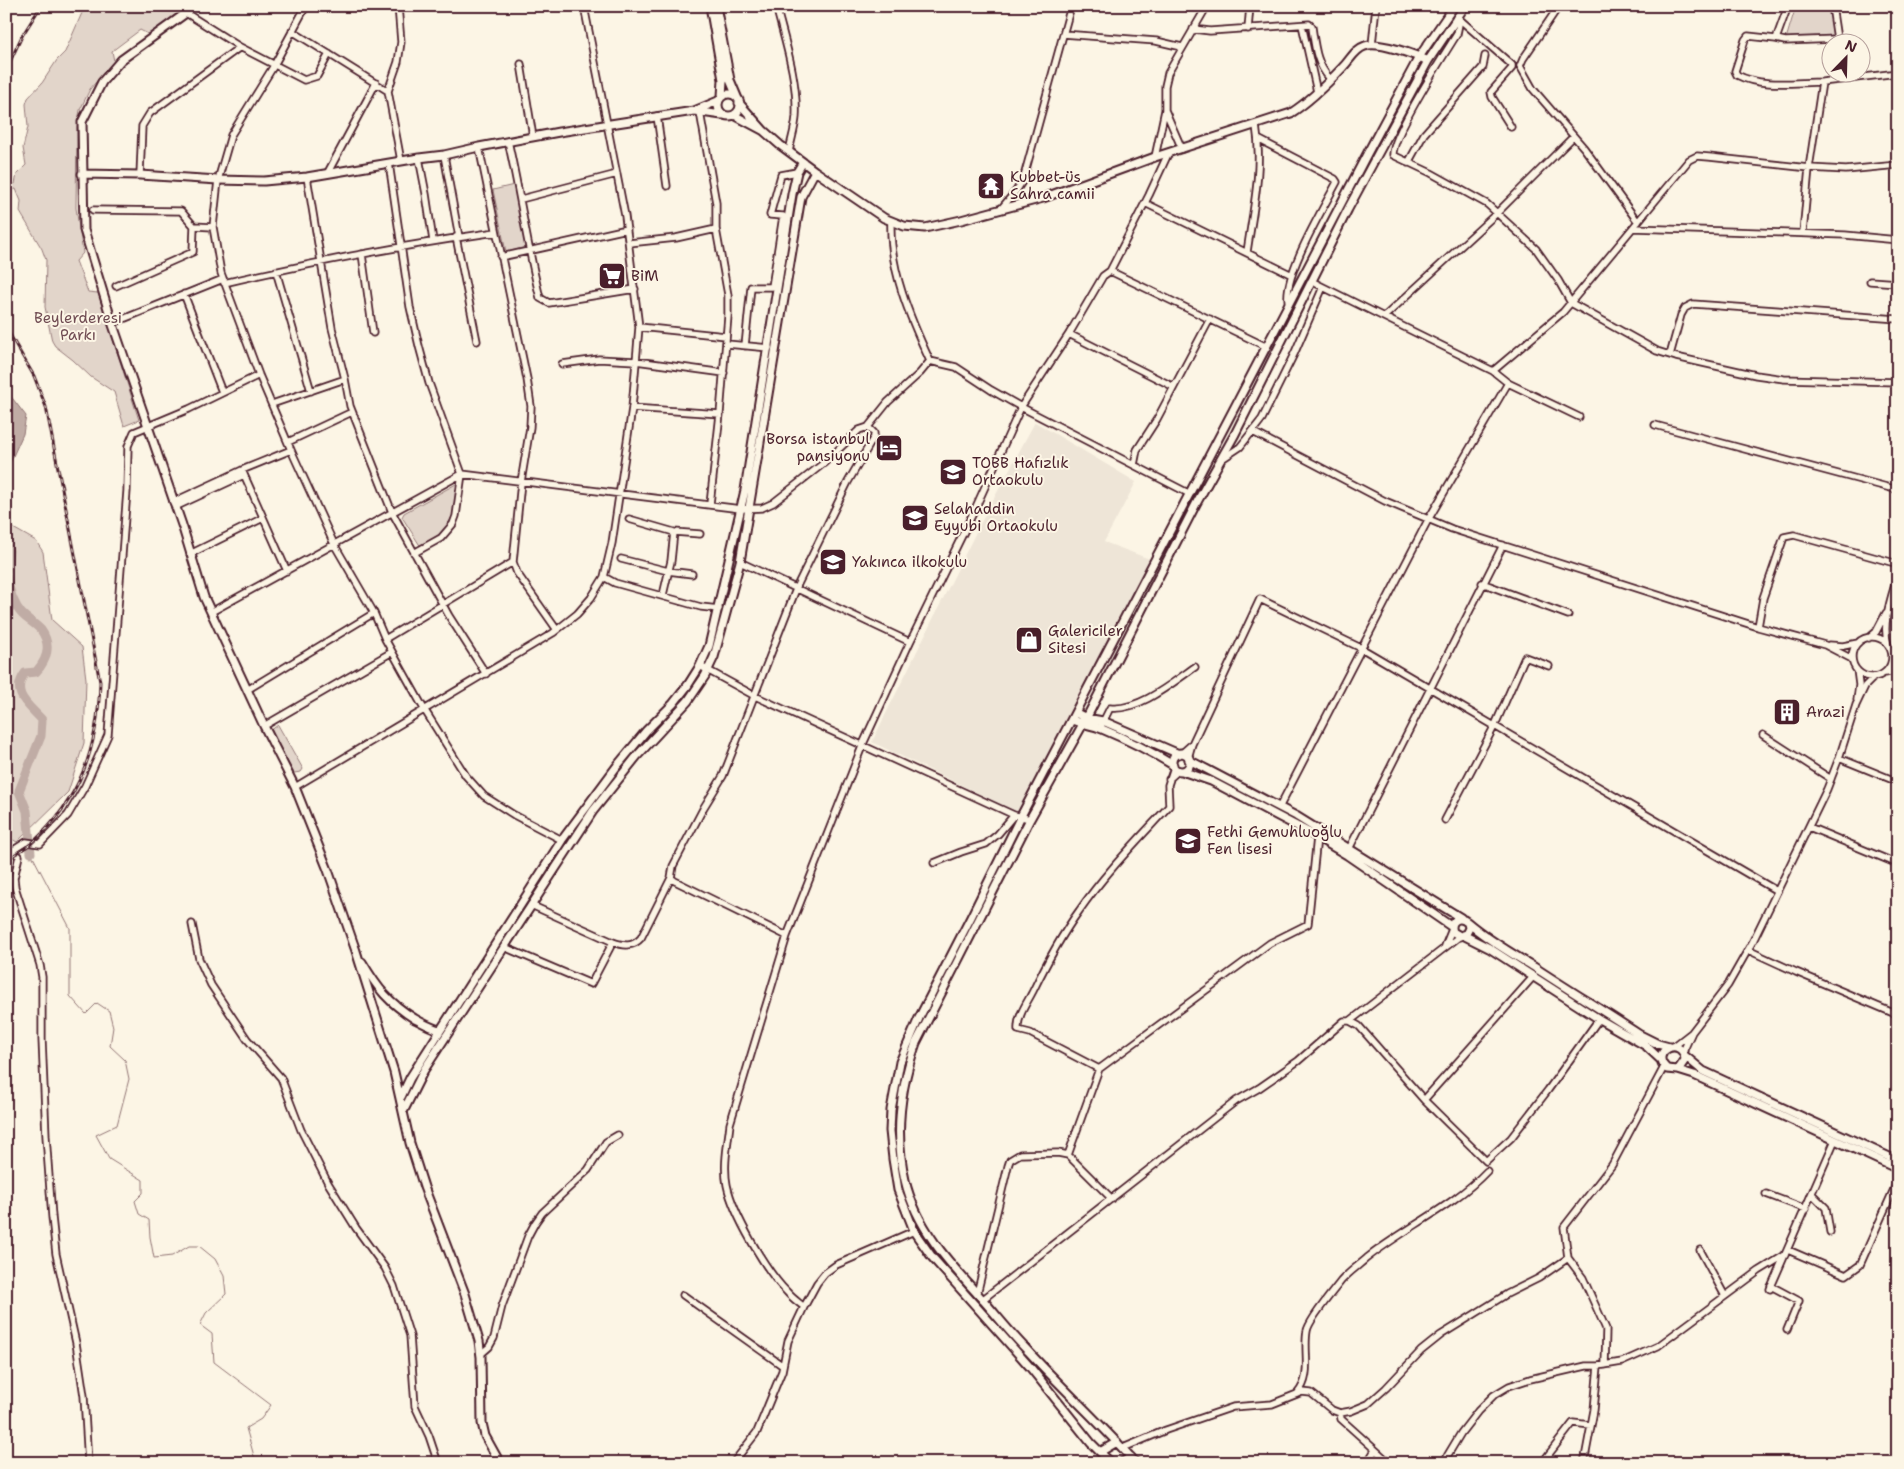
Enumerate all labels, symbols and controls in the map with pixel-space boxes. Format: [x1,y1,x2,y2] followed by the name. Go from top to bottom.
[1822,32,1872,82] north arrow
[1842,36,1860,56] text: N
[1010,167,1095,204] place label: Kubbet-üs Sahra camii
[976,171,1006,201] temple icon: Kubbet-üs Sahra camii
[597,261,627,291] supermarket icon: BiM
[631,266,659,286] place label: BiM
[34,308,122,345] park label: Beylerderesi Parkı
[766,429,870,466] place label: Borsa istanbul pansiyonu
[874,433,904,463] hotel icon: Borsa istanbul pansiyonu
[972,453,1069,490] place label: TOBB Hafızlık Ortaokulu
[938,457,968,487] school or university icon: TOBB Hafızlık Ortaokulu
[934,499,1058,536] place label: Selahaddin Eyyubi Ortaokulu
[900,503,930,533] school or university icon: Selahaddin Eyyubi Ortaokulu
[818,547,848,577] school or university icon: Yakınca ilkokulu
[852,552,967,572] place label: Yakınca ilkokulu
[1048,621,1123,658] place label: Galericiler Sitesi
[1014,625,1044,655] shop icon: Galericiler Sitesi
[1772,697,1802,727] building icon: Arazi
[1806,702,1845,722] place label: Arazi
[1207,822,1342,859] place label: Fethi Gemuhluoğlu Fen lisesi
[1173,826,1203,856] school or university icon: Fethi Gemuhluoğlu Fen lisesi

